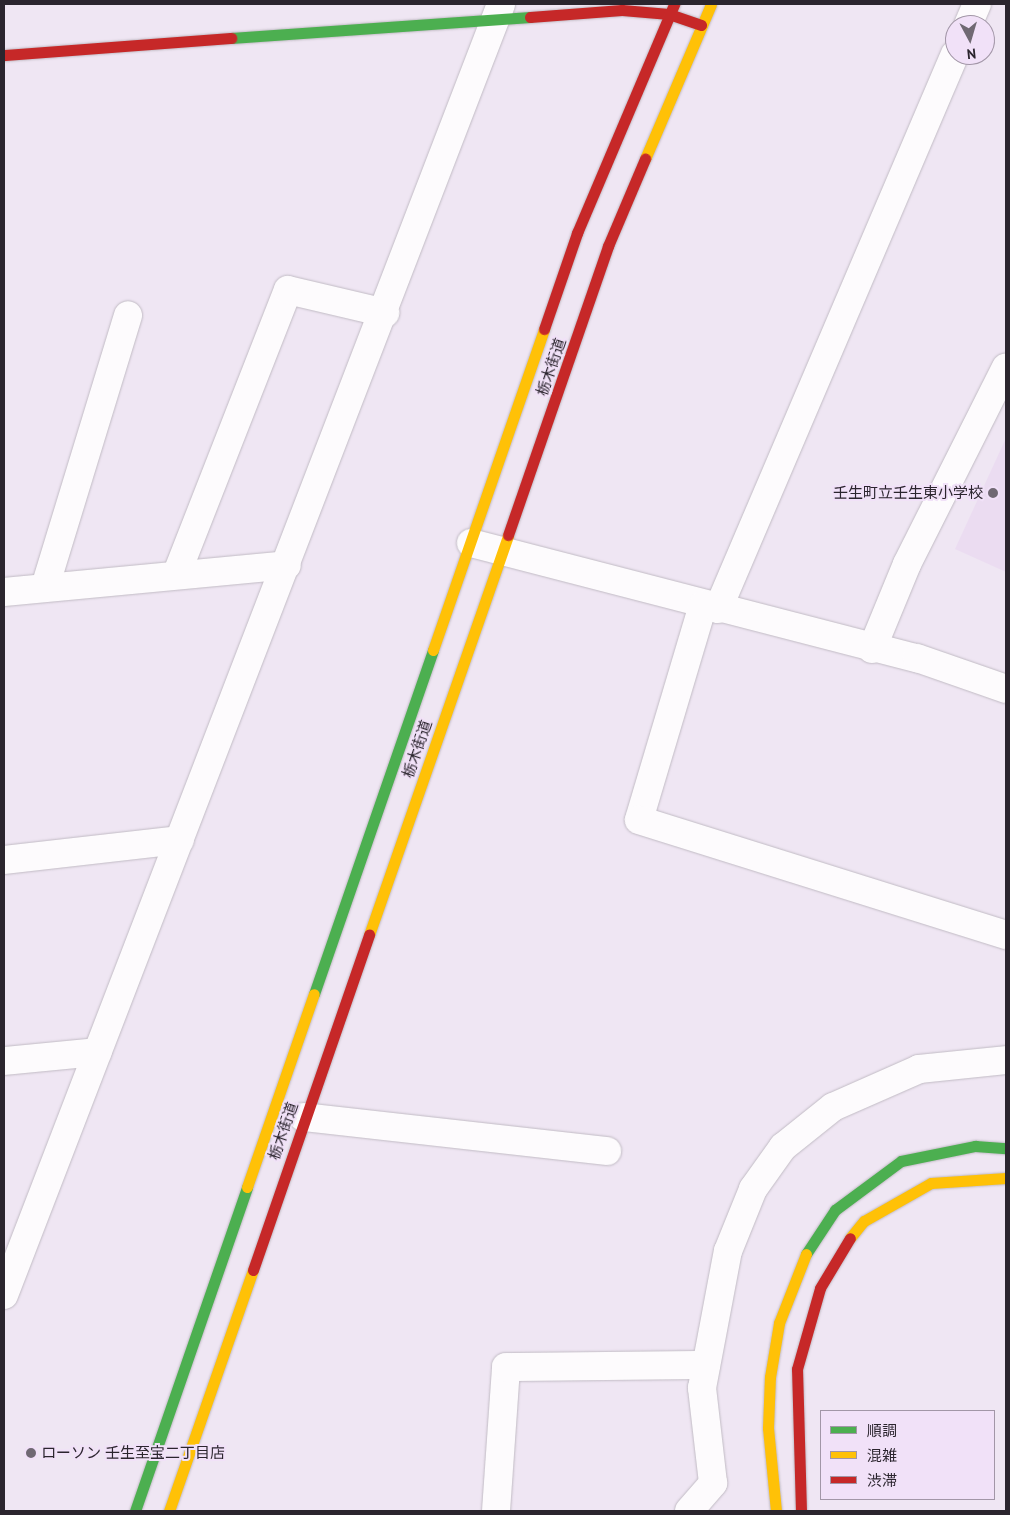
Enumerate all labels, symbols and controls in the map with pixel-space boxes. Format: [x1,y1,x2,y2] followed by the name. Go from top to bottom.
[945,15,995,65] north arrow
[966,44,977,63] text: N
[533,336,569,398] street label: 栃木街道
[833,484,983,502] place label: 壬生町立壬生東小学校
[987,487,999,499] marker: 壬生町立壬生東小学校
[399,718,435,780] street label: 栃木街道
[265,1100,301,1162] street label: 栃木街道
[820,1410,995,1500] legend
[867,1421,897,1440] text: 順調
[41,1444,225,1462] place label: ローソン 壬生至宝二丁目店
[867,1446,897,1465] text: 混雑
[25,1447,37,1459] marker: ローソン 壬生至宝二丁目店
[867,1471,897,1490] text: 渋滞

